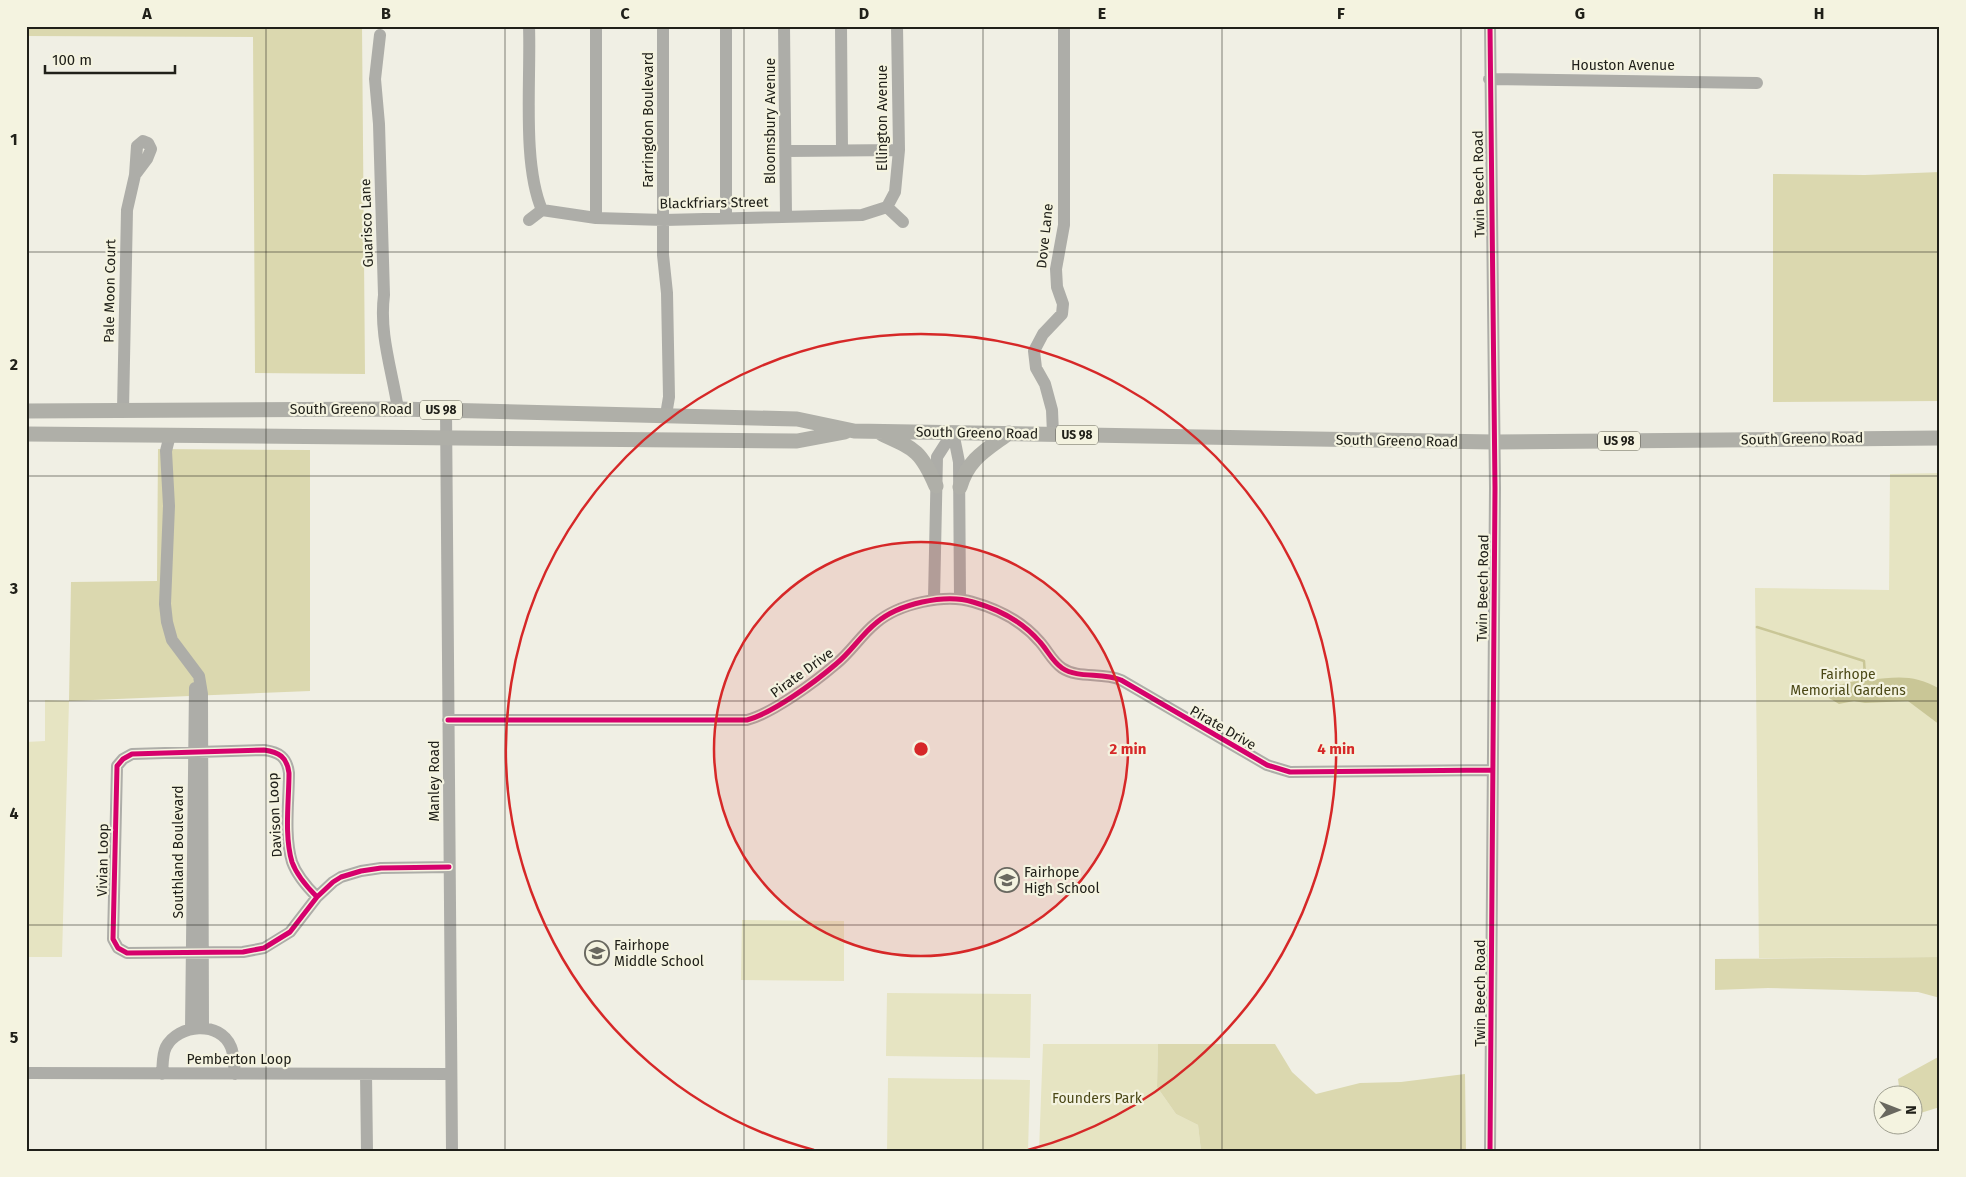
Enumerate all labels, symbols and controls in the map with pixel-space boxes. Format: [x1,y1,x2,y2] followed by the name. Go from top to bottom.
[141,4,152,23] text: A
[381,4,391,23] text: B
[620,4,630,23] text: C
[859,4,869,23] text: D
[1098,4,1106,23] text: E
[1337,4,1345,23] text: F
[1575,4,1585,23] text: G
[1814,4,1824,23] text: H
[45,42,175,74] scale bar
[52,51,92,69] text: 100 m
[640,52,657,188] street label: Farringdon Boulevard
[1571,57,1675,74] street label: Houston Avenue
[762,58,779,184] street label: Bloomsbury Avenue
[874,65,891,171] street label: Ellington Avenue
[10,130,18,149] text: 1
[1470,130,1488,238] street label: Twin Beech Road
[357,178,377,268] street label: Guarisco Lane
[659,194,770,212] street label: Blackfriars Street
[1033,202,1057,270] street label: Dove Lane
[101,238,119,343] street label: Pale Moon Court
[10,355,18,374] text: 2
[420,400,462,420] road number: US 98
[290,401,412,418] street label: South Greeno Road
[916,423,1038,443] street label: South Greeno Road
[1056,426,1098,444] road number: US 98
[1741,429,1863,449] street label: South Greeno Road
[1336,431,1458,451] street label: South Greeno Road
[1598,432,1640,451] road number: US 98
[1474,534,1492,642] street label: Twin Beech Road
[9,579,18,598] text: 3
[767,644,837,702] street label: Pirate Drive
[1790,666,1906,699] park label: Fairhope Memorial Gardens
[1187,702,1259,754] street label: Pirate Drive
[426,740,443,822] street label: Manley Road
[912,740,930,758] centre of rings
[1110,740,1146,758] text: 2 min
[1317,740,1355,758] text: 4 min
[264,772,286,858] street label: Davison Loop
[170,785,187,919] street label: Southland Boulevard
[9,804,19,823] text: 4
[94,823,112,897] street label: Vivian Loop
[1024,864,1100,897] place label: Fairhope High School
[994,867,1020,893] school or university icon: Fairhope High School
[614,937,704,970] place label: Fairhope Middle School
[1472,939,1489,1047] street label: Twin Beech Road
[584,940,610,966] school or university icon: Fairhope Middle School
[10,1028,19,1047] text: 5
[187,1051,291,1068] street label: Pemberton Loop
[1874,1084,1924,1134] north arrow
[1052,1090,1143,1107] park label: Founders Park
[1902,1105,1919,1115] text: N

